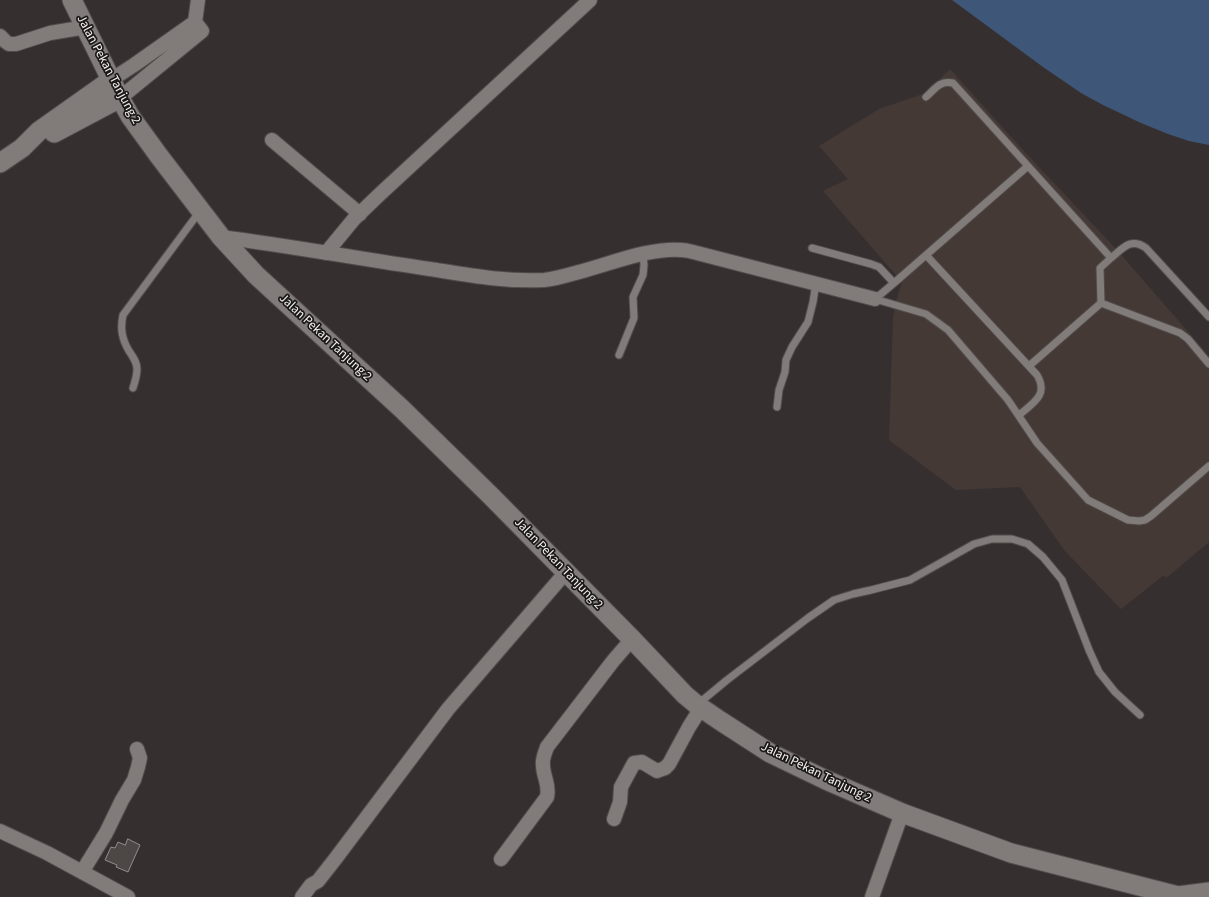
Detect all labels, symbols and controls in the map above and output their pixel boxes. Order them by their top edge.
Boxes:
street label: Jalan Pekan Tanjung 2 [73,13,143,127]
street label: Jalan Pekan Tanjung 2 [275,291,375,385]
street label: Jalan Pekan Tanjung 2 [510,515,606,613]
street label: Jalan Pekan Tanjung 2 [758,739,874,807]

